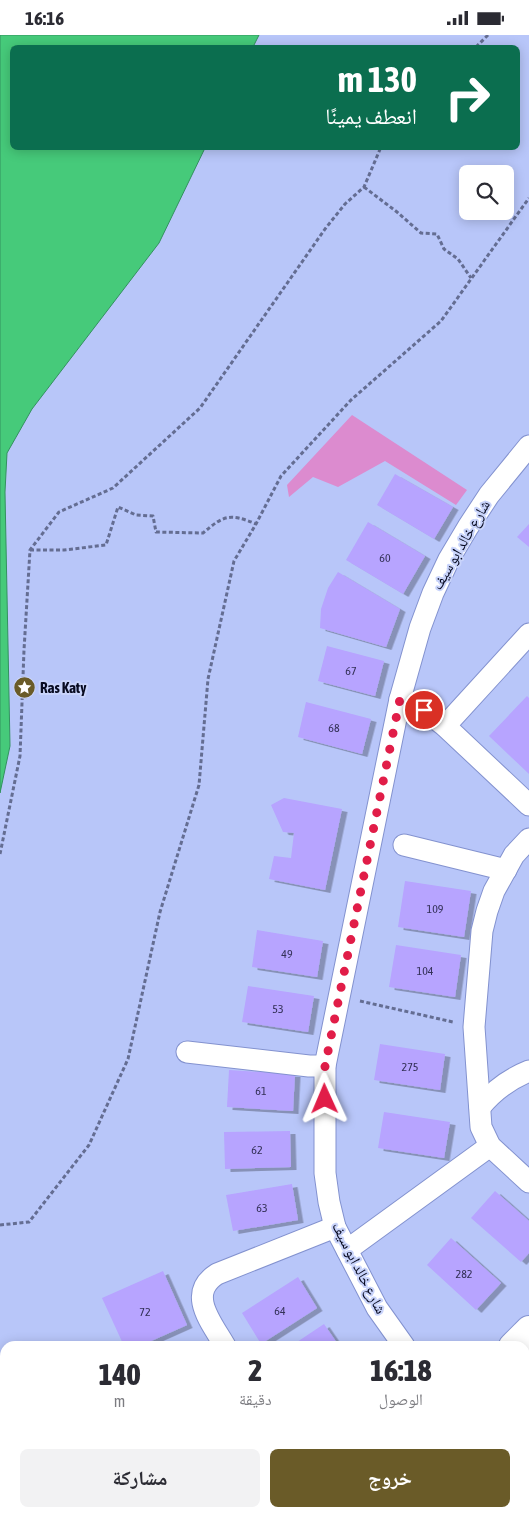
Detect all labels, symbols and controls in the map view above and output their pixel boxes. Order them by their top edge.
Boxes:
text: 16:16 [25,7,64,29]
text: 130 m [338,59,417,99]
icon: right [435,65,500,130]
text: انعطف يمينًا [325,103,417,129]
map controls [459,165,514,220]
button: search [459,165,514,220]
street label: شارع خالد ابو سيف [428,497,495,594]
house number: 60 [379,551,391,565]
house number: 67 [345,664,357,678]
place icon: Ras Katy [12,676,36,700]
place label: Ras Katy [40,679,87,696]
pin [403,689,445,731]
icon: arrive [410,696,438,724]
house number: 68 [328,721,340,735]
house number: 109 [427,902,444,916]
house number: 49 [281,947,293,961]
house number: 104 [417,964,434,978]
house number: 53 [272,1002,284,1016]
house number: 275 [402,1060,418,1074]
position arrow [298,1072,350,1124]
house number: 61 [255,1084,267,1098]
house number: 62 [251,1143,263,1157]
house number: 63 [256,1201,268,1215]
street label: شارع خالد ابو سيف [327,1219,390,1317]
house number: 282 [456,1267,472,1281]
house number: 64 [274,1304,286,1318]
house number: 72 [139,1305,151,1319]
text: 2 [248,1353,262,1387]
text: 16:18 [370,1353,432,1387]
text: 140 [98,1357,141,1391]
text: دقيقة [239,1390,272,1408]
text: الوصول [379,1390,423,1408]
text: m [114,1392,125,1410]
button: مشاركة [20,1449,260,1507]
button: خروج [270,1449,510,1507]

